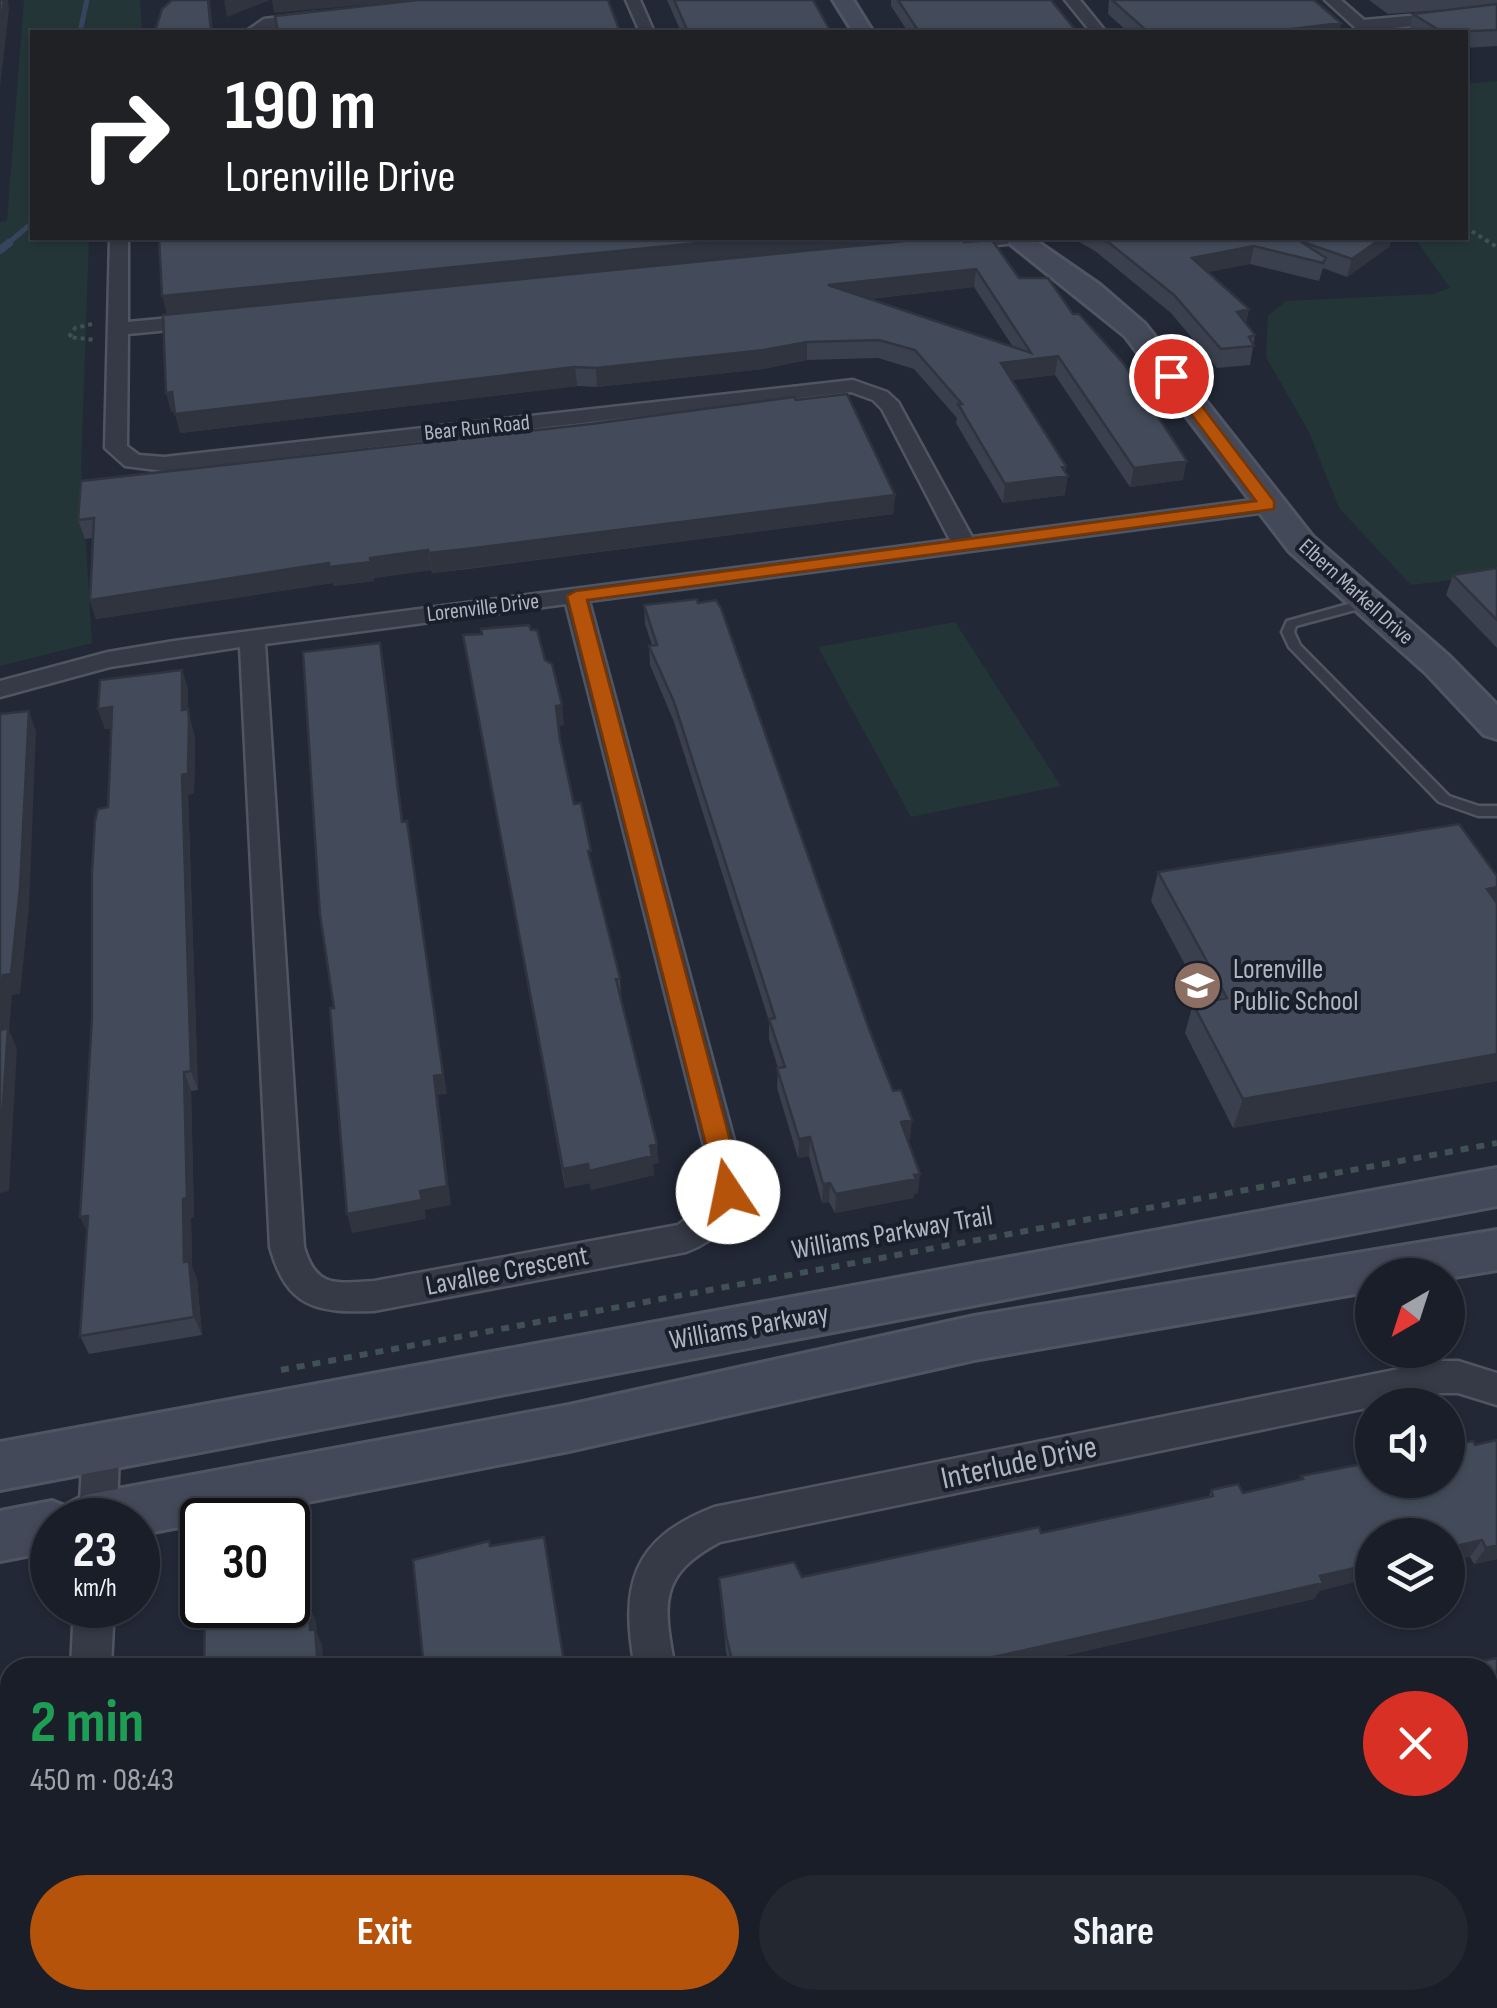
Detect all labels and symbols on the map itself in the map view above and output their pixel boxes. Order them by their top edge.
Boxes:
pin [1129,334,1214,419]
street label: Bear Run Road [423,409,531,447]
street label: Elbern Markell Drive [1293,533,1419,651]
street label: Lorenville Drive [425,588,541,628]
place label: Lorenville Public School [1233,953,1358,1018]
school or university icon: Lorenville Public School [1172,959,1224,1011]
position arrow [676,1140,780,1244]
street label: Williams Parkway Trail [789,1199,995,1267]
street label: Lavallee Crescent [423,1239,591,1303]
north arrow [1355,1258,1465,1368]
street label: Williams Parkway [667,1297,831,1357]
street label: Interlude Drive [937,1427,1101,1499]
speed limit sign: 30 [180,1498,310,1628]

